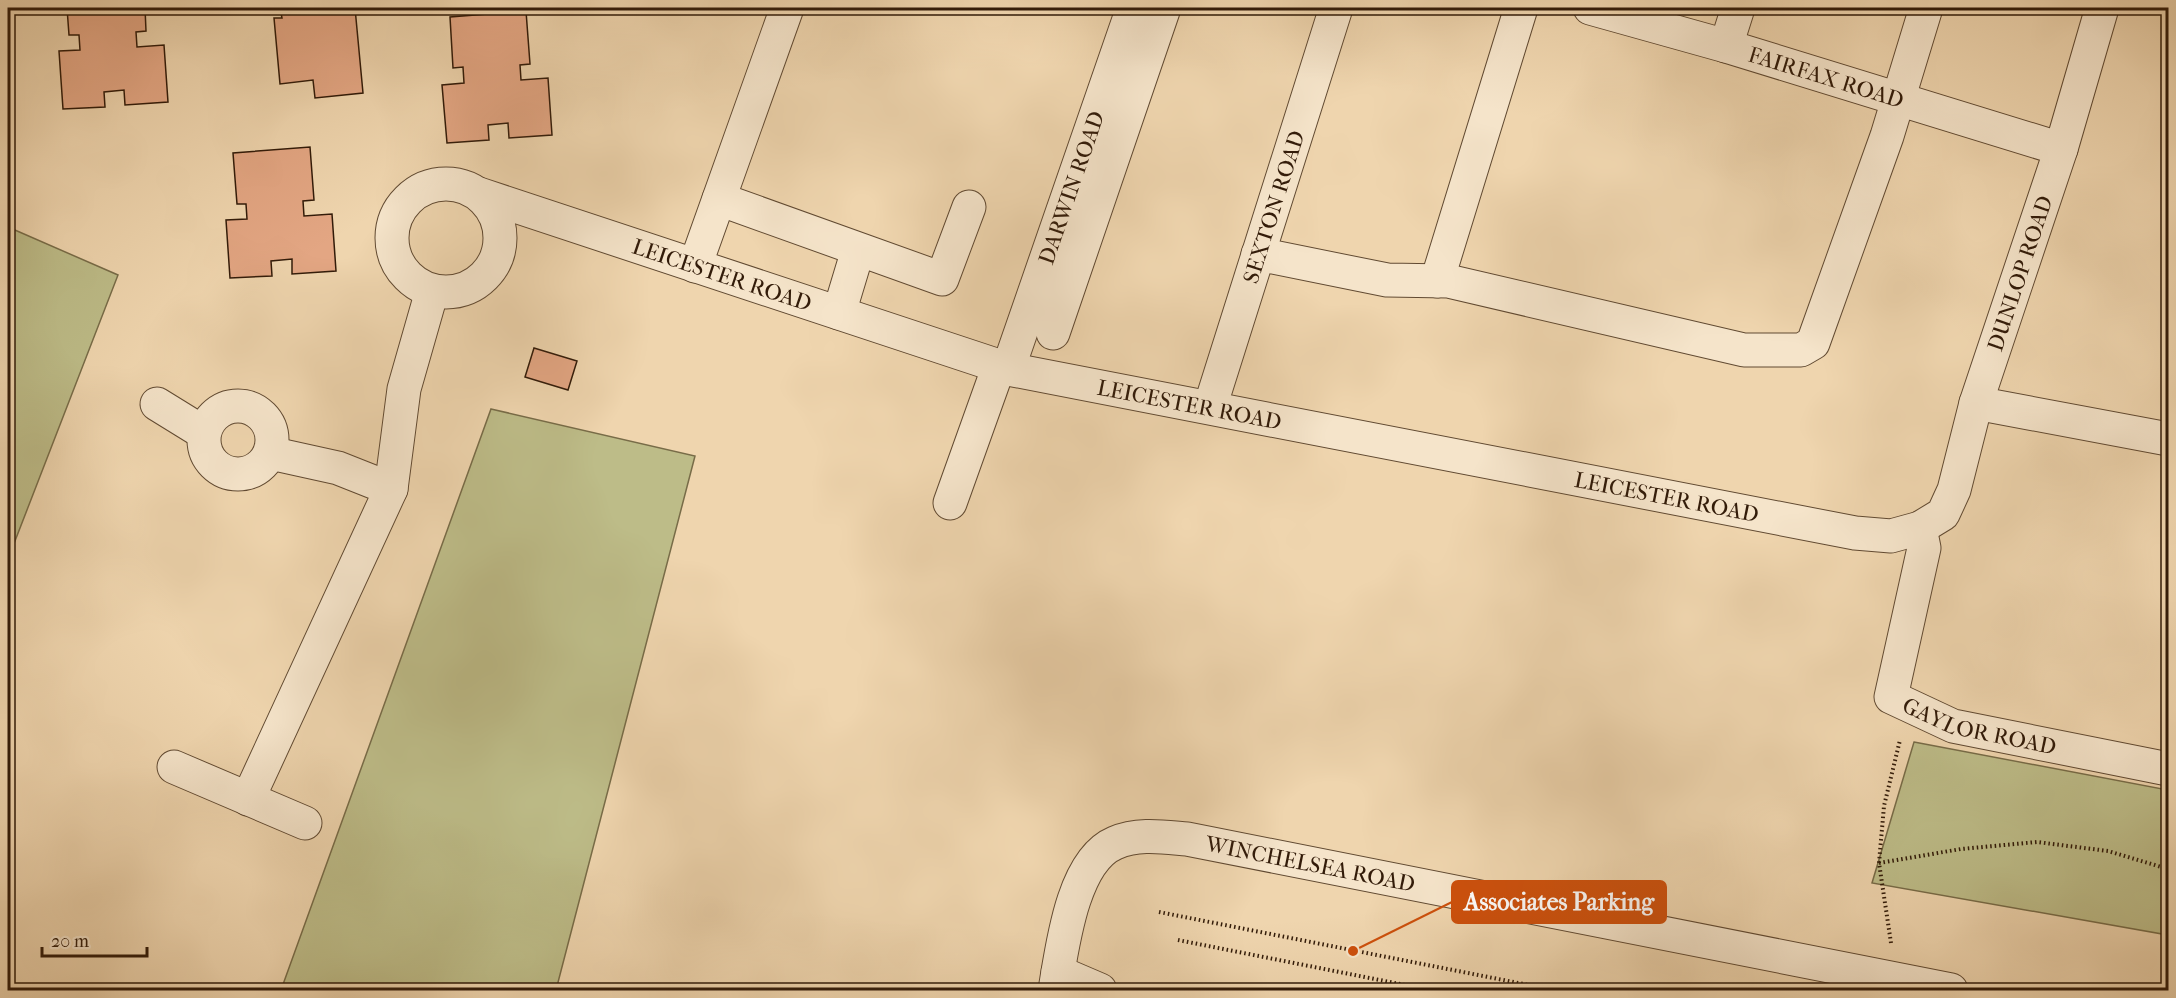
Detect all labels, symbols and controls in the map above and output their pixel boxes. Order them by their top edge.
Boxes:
street label: FAIRFAX ROAD [1745,42,1907,114]
street label: DARWIN ROAD [1033,108,1110,268]
street label: SEXTON ROAD [1238,127,1310,287]
street label: DUNLOP ROAD [1982,193,2058,355]
street label: LEICESTER ROAD [629,234,815,317]
street label: LEICESTER ROAD [1095,375,1284,436]
street label: LEICESTER ROAD [1572,467,1761,528]
street label: GAYLOR ROAD [1898,692,2058,760]
street label: WINCHELSEA ROAD [1202,831,1417,898]
callout: Associates Parking [1452,881,1666,923]
text: Associates Parking [1462,888,1655,916]
scale bar [42,920,147,958]
text: 20 m [51,931,89,952]

